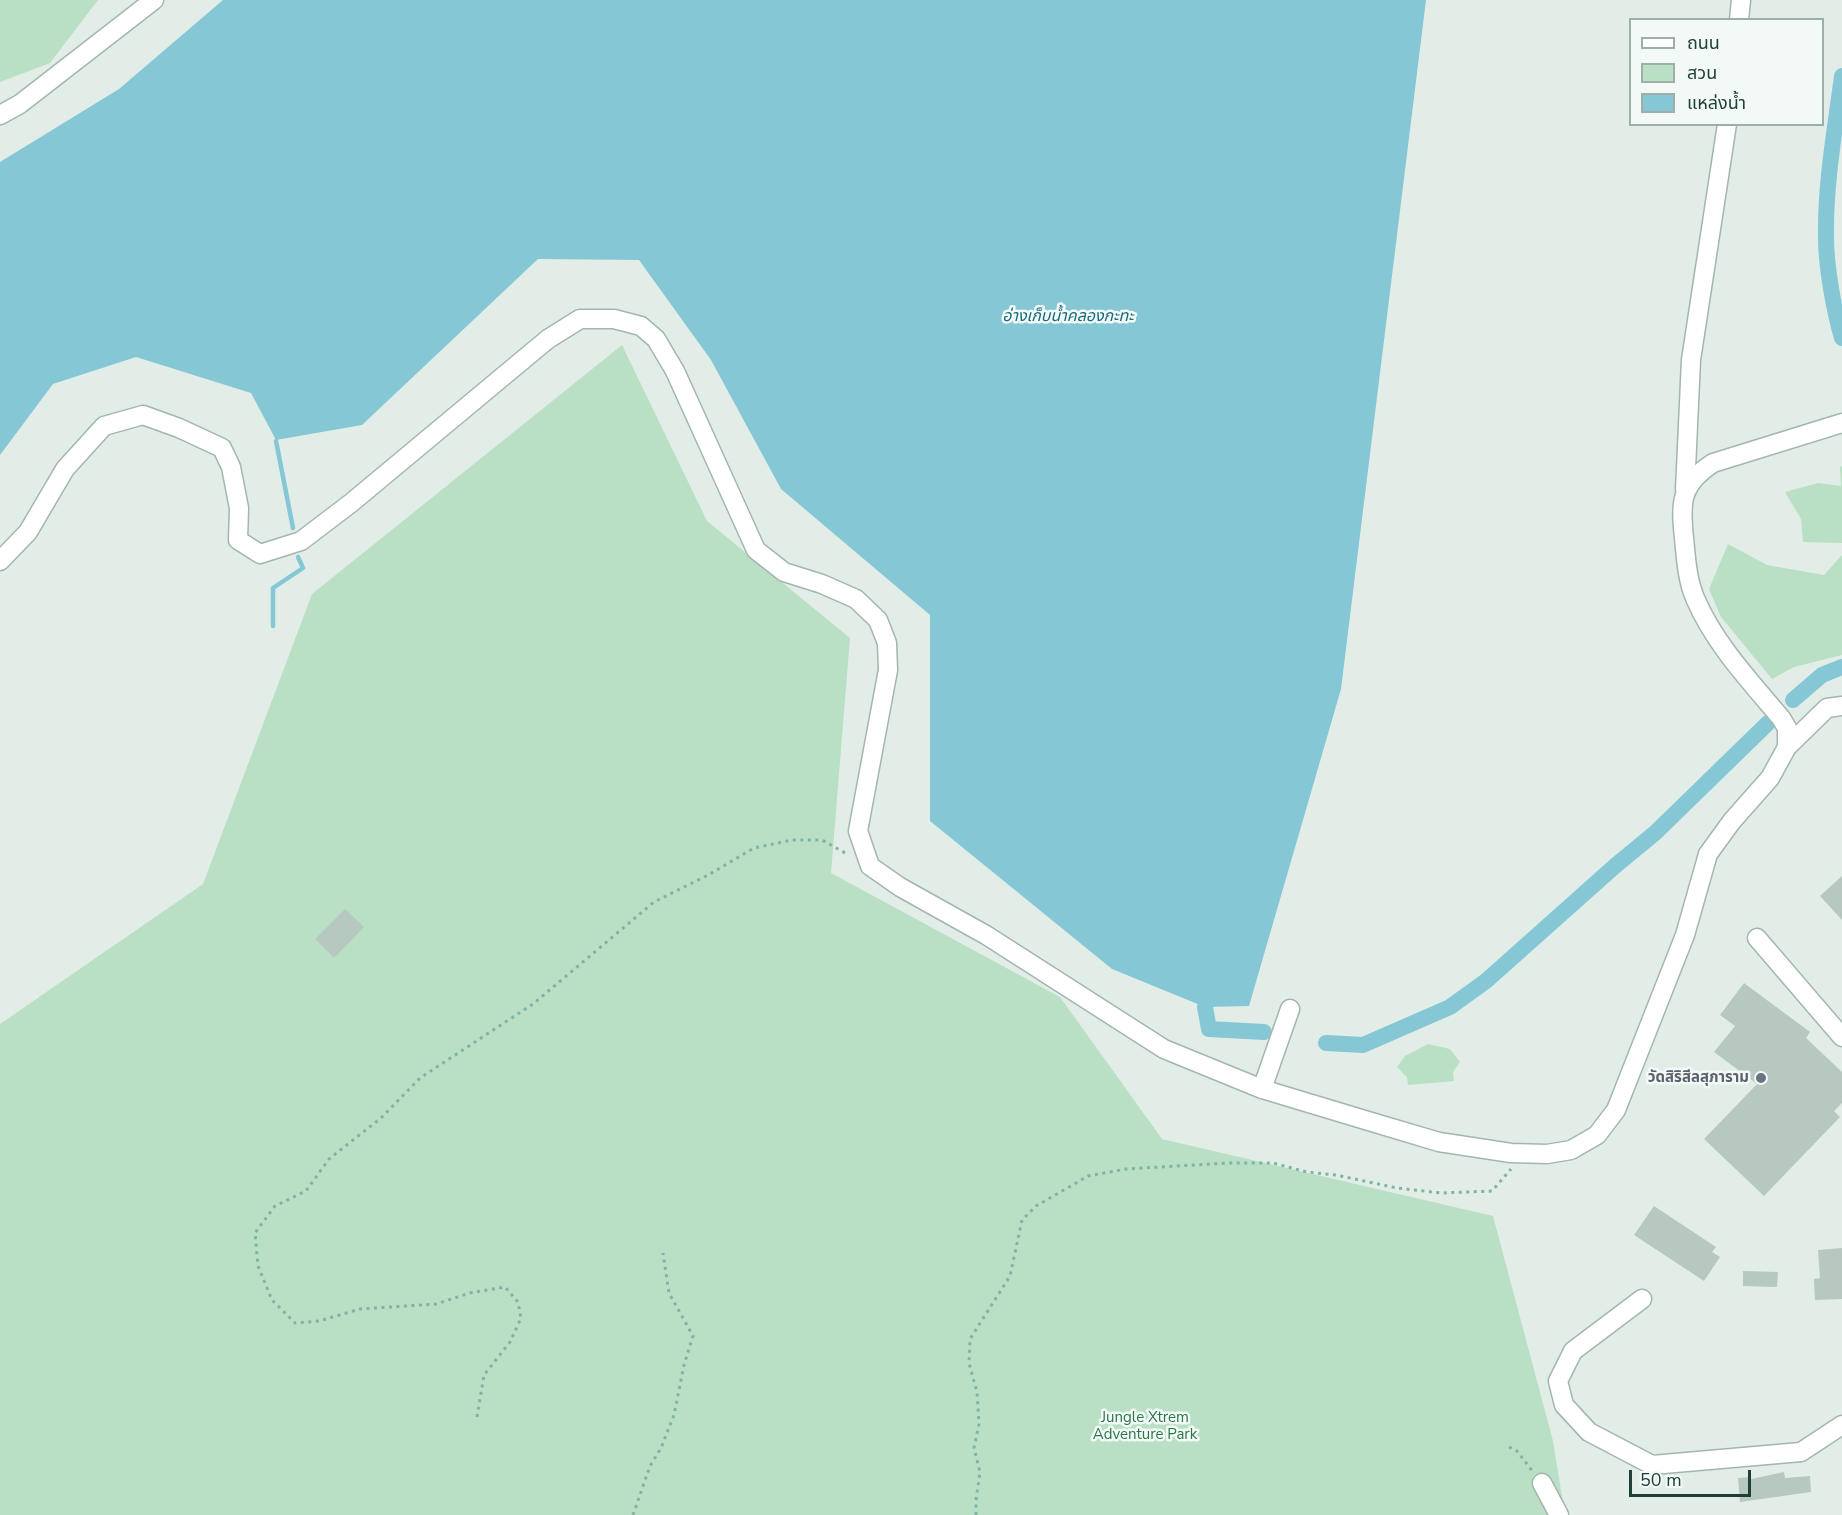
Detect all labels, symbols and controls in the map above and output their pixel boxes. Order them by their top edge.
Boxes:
legend [1629,18,1824,126]
text: ถนน [1687,31,1720,55]
text: สวน [1687,61,1717,85]
text: แหล่งน้ำ [1687,91,1746,115]
water label: อ่างเก็บน้ำคลองกะทะ [1002,307,1134,327]
place label: วัดสิริสีลสุภาราม [1648,1069,1749,1087]
marker: วัดสิริสีลสุภาราม [1754,1071,1768,1085]
park label: Jungle Xtrem Adventure Park [1093,1409,1197,1444]
scale bar [1632,1458,1754,1496]
text: 50 m [1640,1468,1682,1492]

